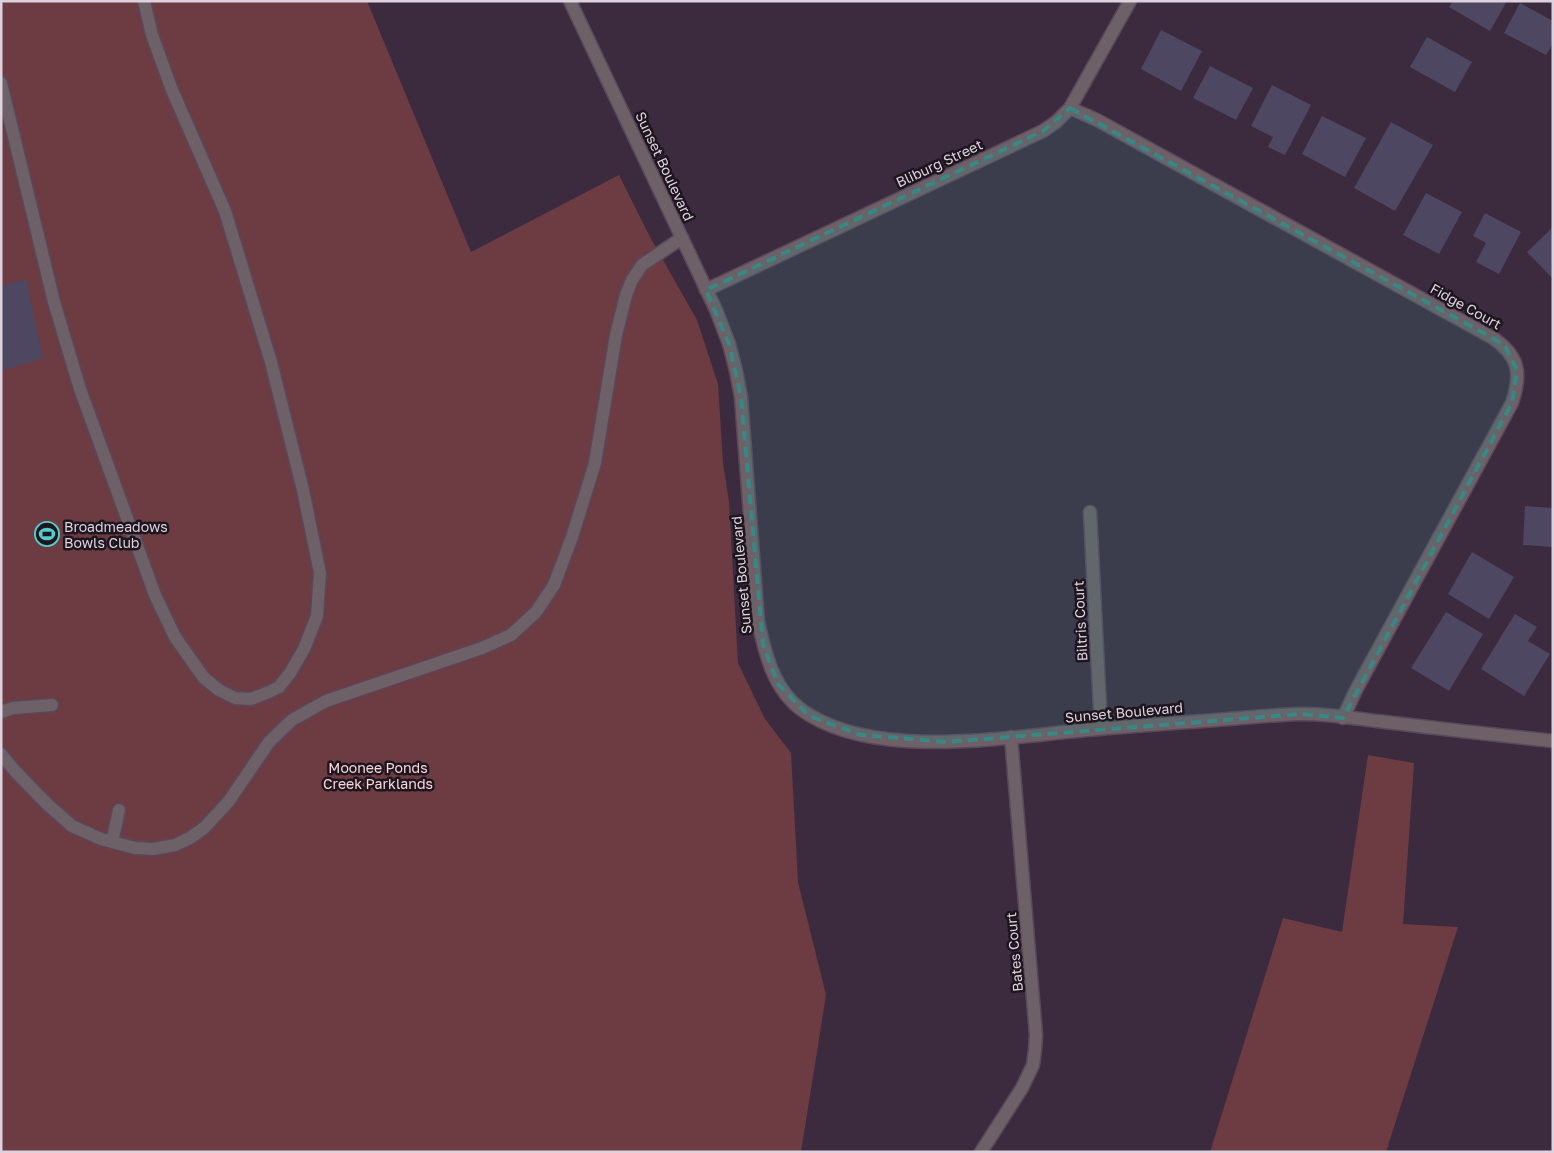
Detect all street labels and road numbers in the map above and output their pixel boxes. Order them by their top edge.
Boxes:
street label: Sunset Boulevard [632,109,698,223]
street label: Bliburg Street [893,136,985,190]
street label: Fidge Court [1427,279,1505,333]
street label: Sunset Boulevard [727,515,755,635]
street label: Biltris Court [1069,580,1091,662]
street label: Sunset Boulevard [1064,698,1184,726]
street label: Bates Court [1002,912,1026,992]

